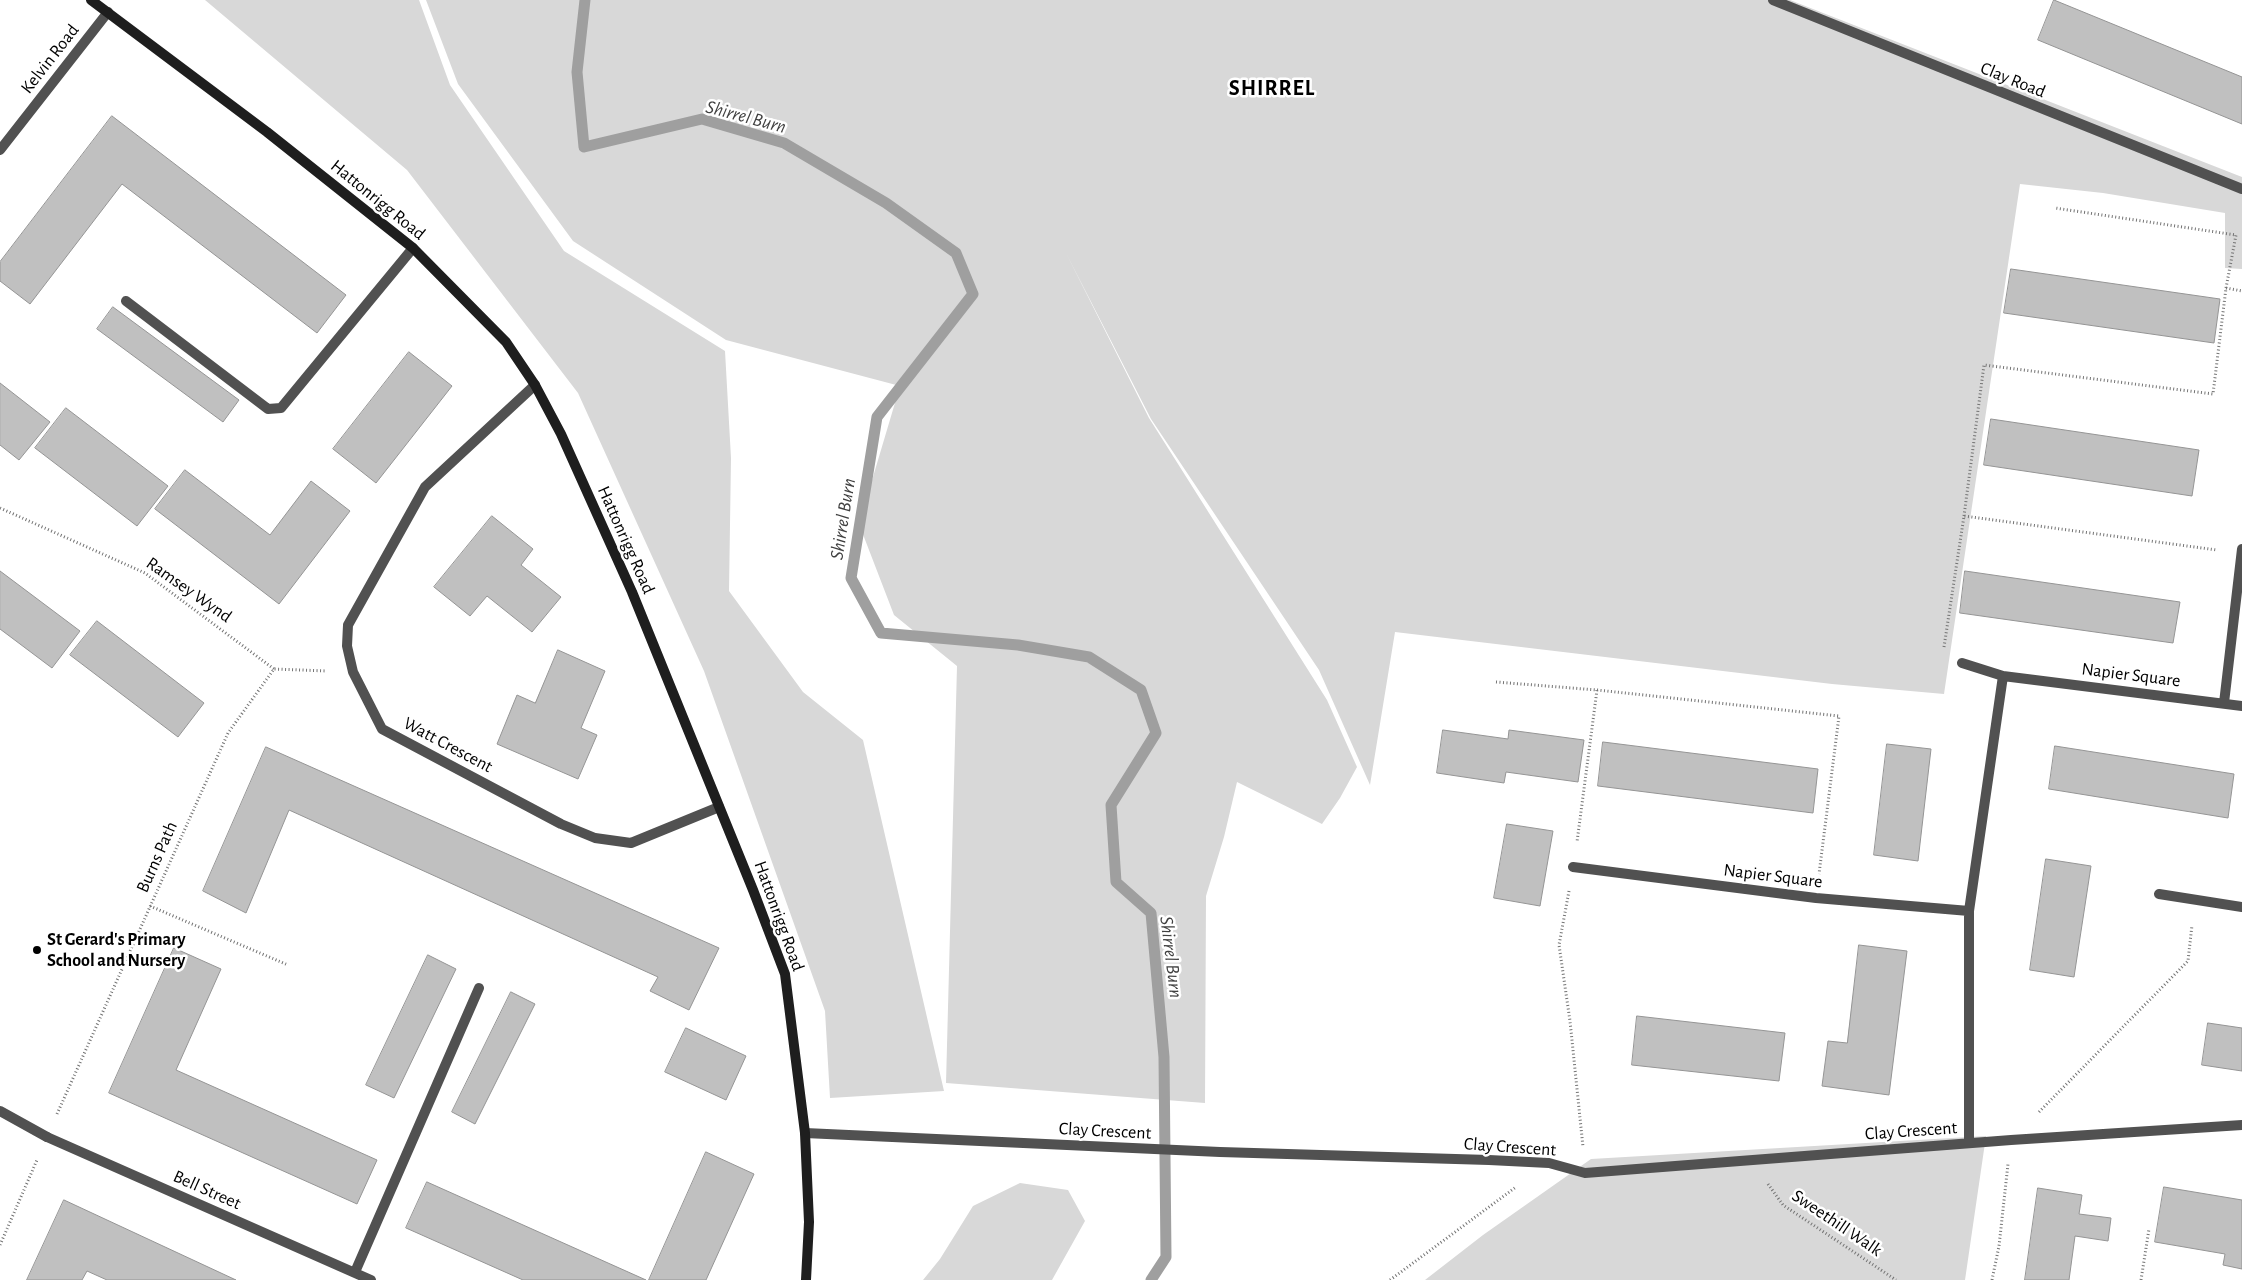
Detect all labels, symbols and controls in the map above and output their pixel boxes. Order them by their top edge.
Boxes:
street label: Kelvin Road [16,20,84,98]
street label: Clay Road [1977,57,2049,103]
district label: SHIRREL [1228,75,1316,101]
water label: Shirrel Burn [703,95,789,139]
street label: Hattonrigg Road [326,155,430,245]
water label: Shirrel Burn [825,477,861,561]
street label: Hattonrigg Road [593,483,659,597]
street label: Ramsey Wynd [142,553,236,627]
street label: Napier Square [2080,658,2182,692]
street label: Watt Crescent [400,712,496,778]
street label: Burns Path [132,818,182,896]
street label: Hattonrigg Road [749,858,809,974]
street label: Napier Square [1722,859,1824,893]
water label: Shirrel Burn [1155,915,1187,999]
place label: St Gerard's Primary School and Nursery [47,929,186,972]
marker: St Gerard's Primary School and Nursery [31,944,43,956]
street label: Clay Crescent [1864,1117,1958,1145]
street label: Clay Crescent [1058,1118,1152,1144]
street label: Clay Crescent [1463,1133,1557,1161]
street label: Bell Street [170,1165,244,1215]
street label: Sweethill Walk [1788,1185,1886,1261]

